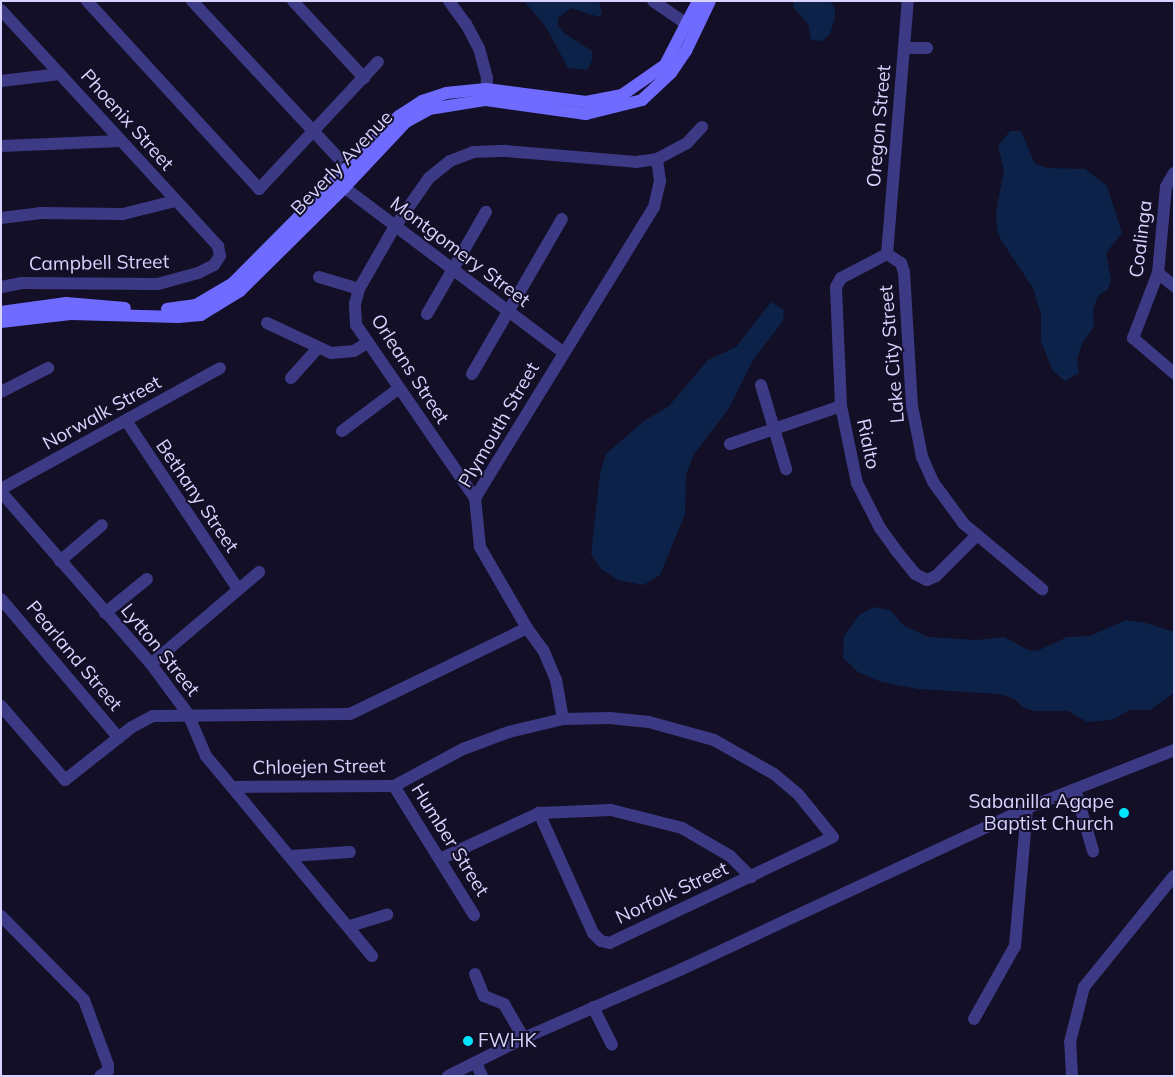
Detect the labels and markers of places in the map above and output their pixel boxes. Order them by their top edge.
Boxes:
place label: Sabanilla Agape Baptist Church [968,791,1114,835]
marker: Sabanilla Agape Baptist Church [1118,807,1130,819]
place label: FWHK [478,1030,536,1052]
marker: FWHK [462,1035,474,1047]

